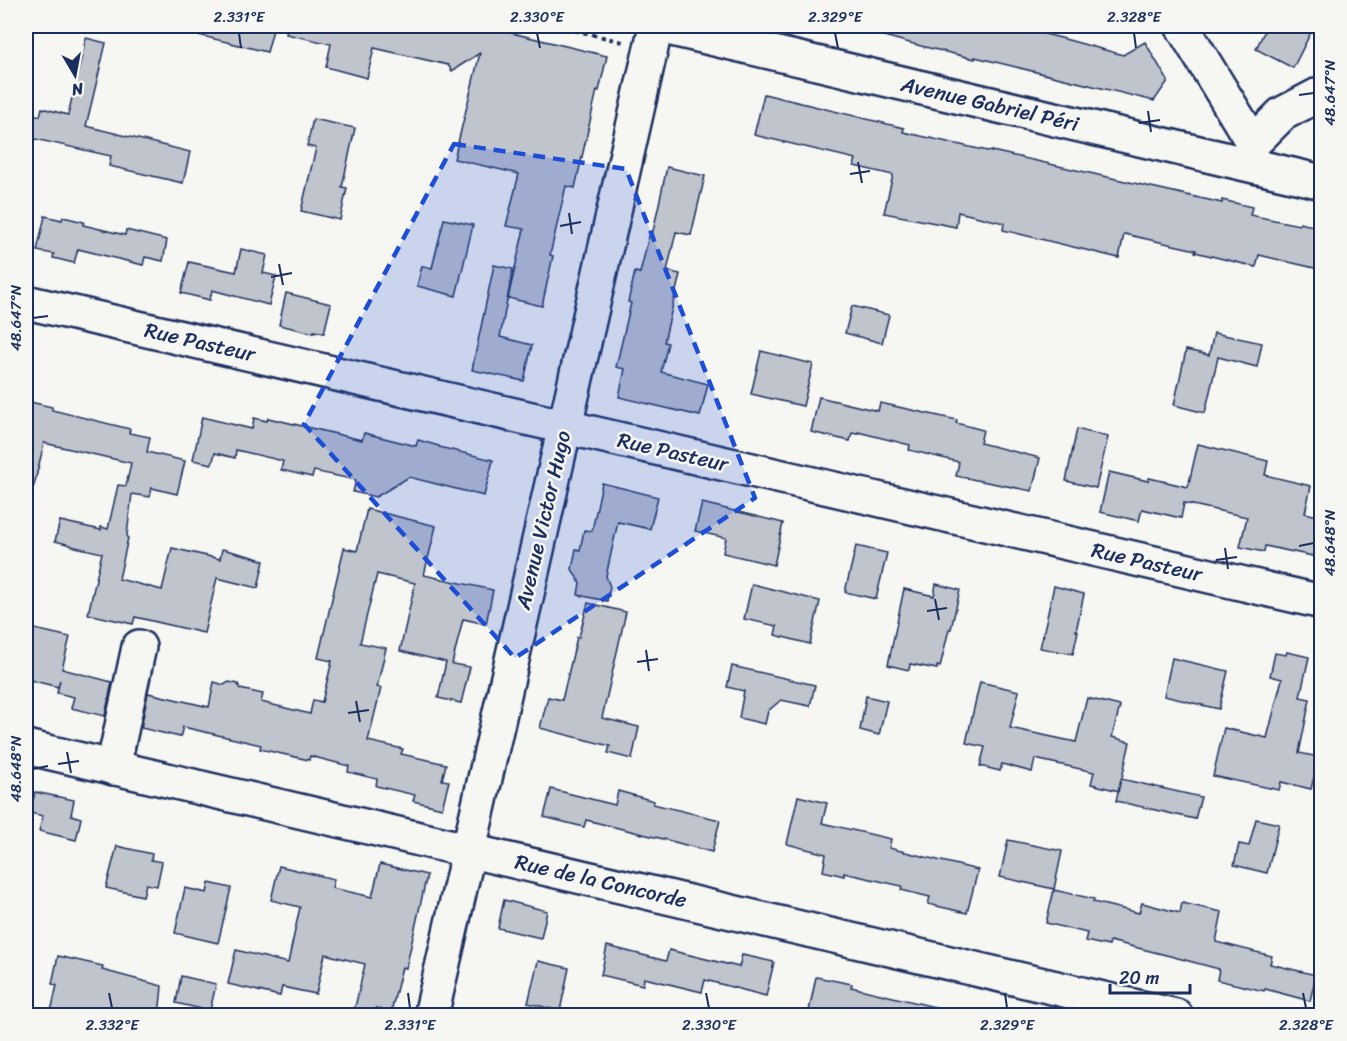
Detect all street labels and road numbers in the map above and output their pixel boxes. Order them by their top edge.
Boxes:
street label: Avenue Gabriel Péri [896,65,1084,143]
street label: Rue Pasteur [141,311,260,373]
street label: Rue Pasteur [614,421,733,483]
street label: Avenue Victor Hugo [504,426,582,614]
street label: Rue Pasteur [1088,531,1207,593]
street label: Rue de la Concorde [511,843,691,919]

